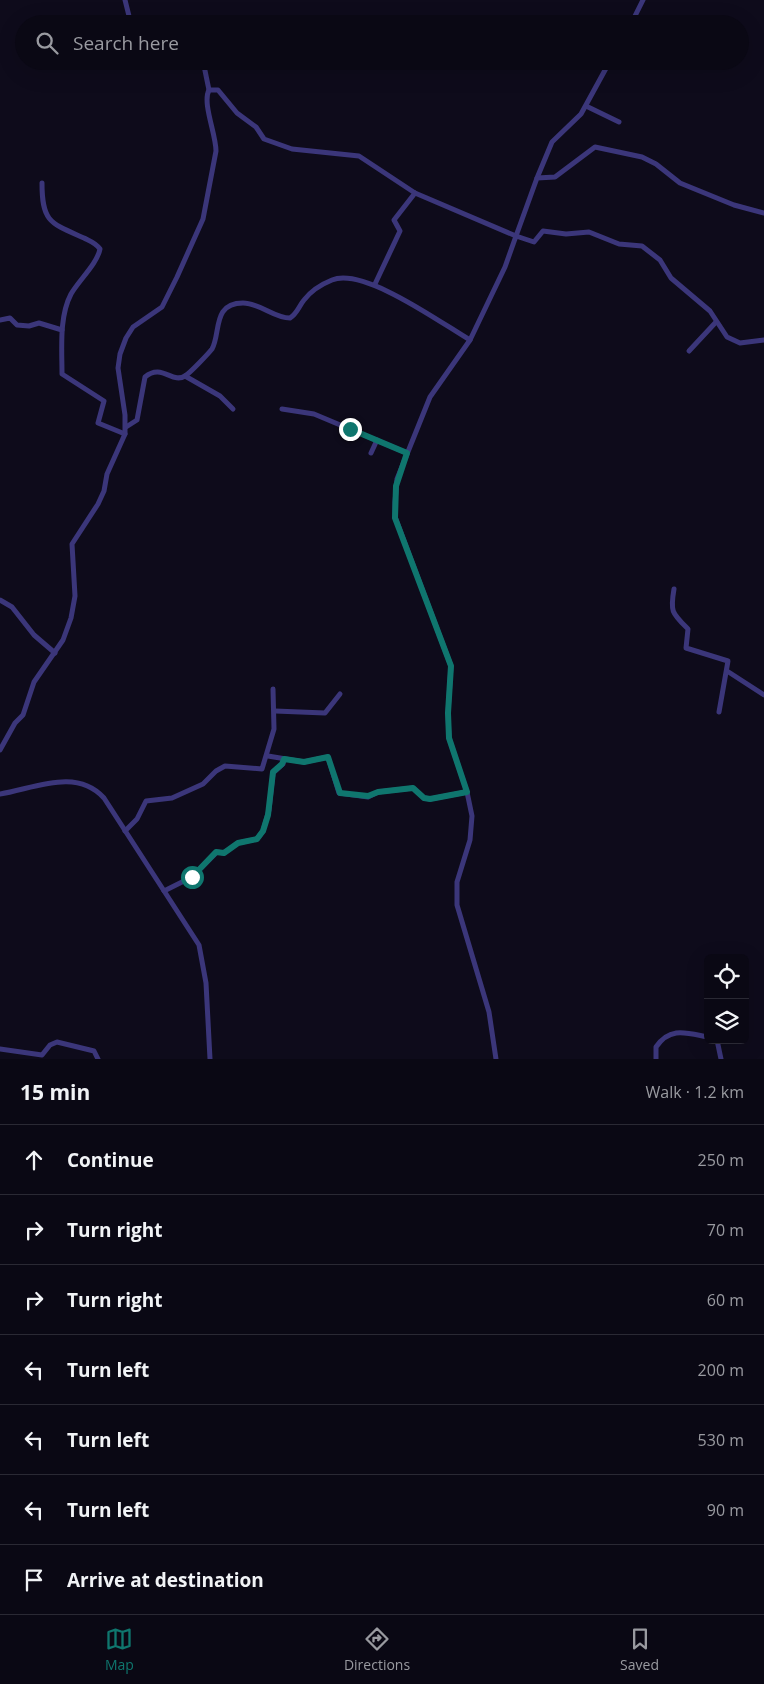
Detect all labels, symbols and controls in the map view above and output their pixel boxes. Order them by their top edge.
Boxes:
search box [15,15,749,70]
icon: search [33,29,61,57]
text: Search here [73,30,179,56]
route end [339,418,362,441]
route start [181,866,204,889]
map controls [704,954,749,1044]
button: locate [704,954,749,999]
button: layers [704,999,749,1044]
text: 15 min [20,1078,90,1106]
text: Walk · 1.2 km [646,1081,744,1103]
icon: ahead [20,1146,48,1174]
text: Continue [67,1147,154,1173]
text: 250 m [698,1149,744,1171]
icon: right [20,1216,48,1244]
text: Turn right [67,1217,162,1243]
text: 70 m [707,1219,744,1241]
icon: right [20,1286,48,1314]
text: Turn right [67,1287,162,1313]
text: 60 m [707,1289,744,1311]
icon: left [20,1356,48,1384]
text: Turn left [67,1357,149,1383]
text: 200 m [698,1359,744,1381]
icon: left [20,1426,48,1454]
text: Turn left [67,1427,149,1453]
text: 530 m [698,1429,744,1451]
icon: left [20,1496,48,1524]
text: Turn left [67,1497,149,1523]
text: 90 m [707,1499,744,1521]
icon: arrive [20,1566,48,1594]
text: Arrive at destination [67,1567,264,1593]
tab: Map [105,1625,134,1674]
tab: Directions [344,1625,410,1674]
tab: Saved [620,1625,659,1674]

